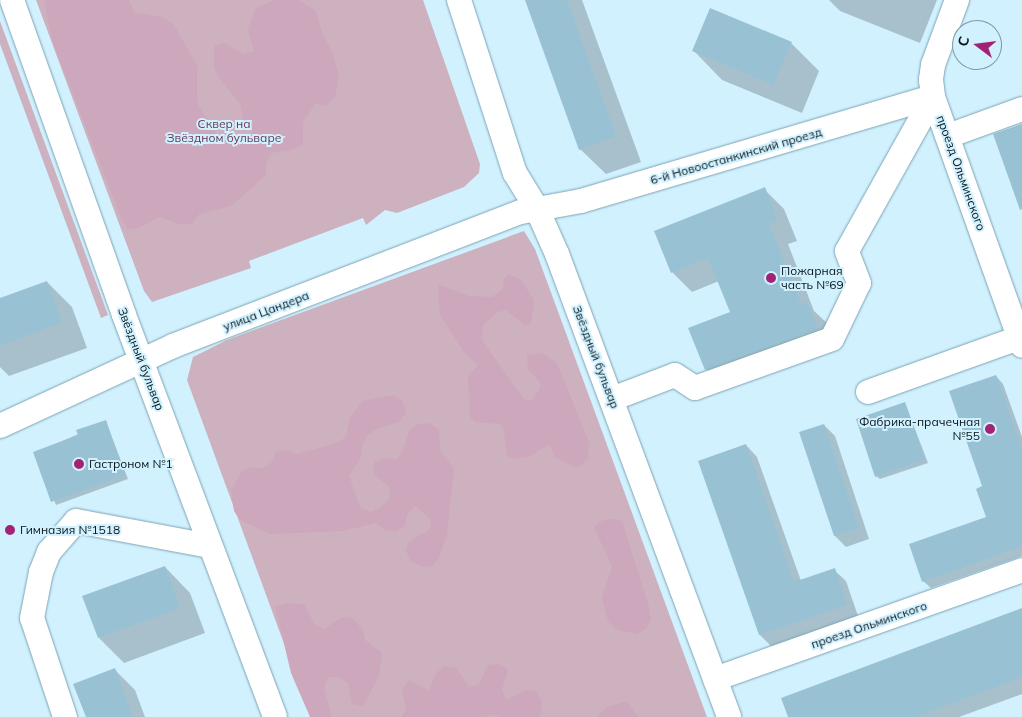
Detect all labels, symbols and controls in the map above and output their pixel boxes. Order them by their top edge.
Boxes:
north arrow [952,20,1002,70]
text: С [954,34,973,48]
street label: проезд Ольминского [933,113,989,233]
park label: Сквер на Звёздном бульваре [167,117,281,145]
street label: 6-й Новоостанкинский проезд [649,125,823,187]
place label: Пожарная часть №69 [781,264,844,292]
marker: Пожарная часть №69 [765,272,777,284]
street label: улица Цандера [221,288,311,334]
street label: Звёздный бульвар [570,304,622,410]
street label: Звёздный бульвар [115,306,167,412]
place label: Фабрика-прачечная №55 [859,415,980,443]
marker: Фабрика-прачечная №55 [984,423,996,435]
place label: Гастроном №1 [89,457,173,471]
marker: Гастроном №1 [73,458,85,470]
place label: Гимназия №1518 [20,523,120,537]
marker: Гимназия №1518 [4,524,16,536]
street label: проезд Ольминского [809,598,929,652]

